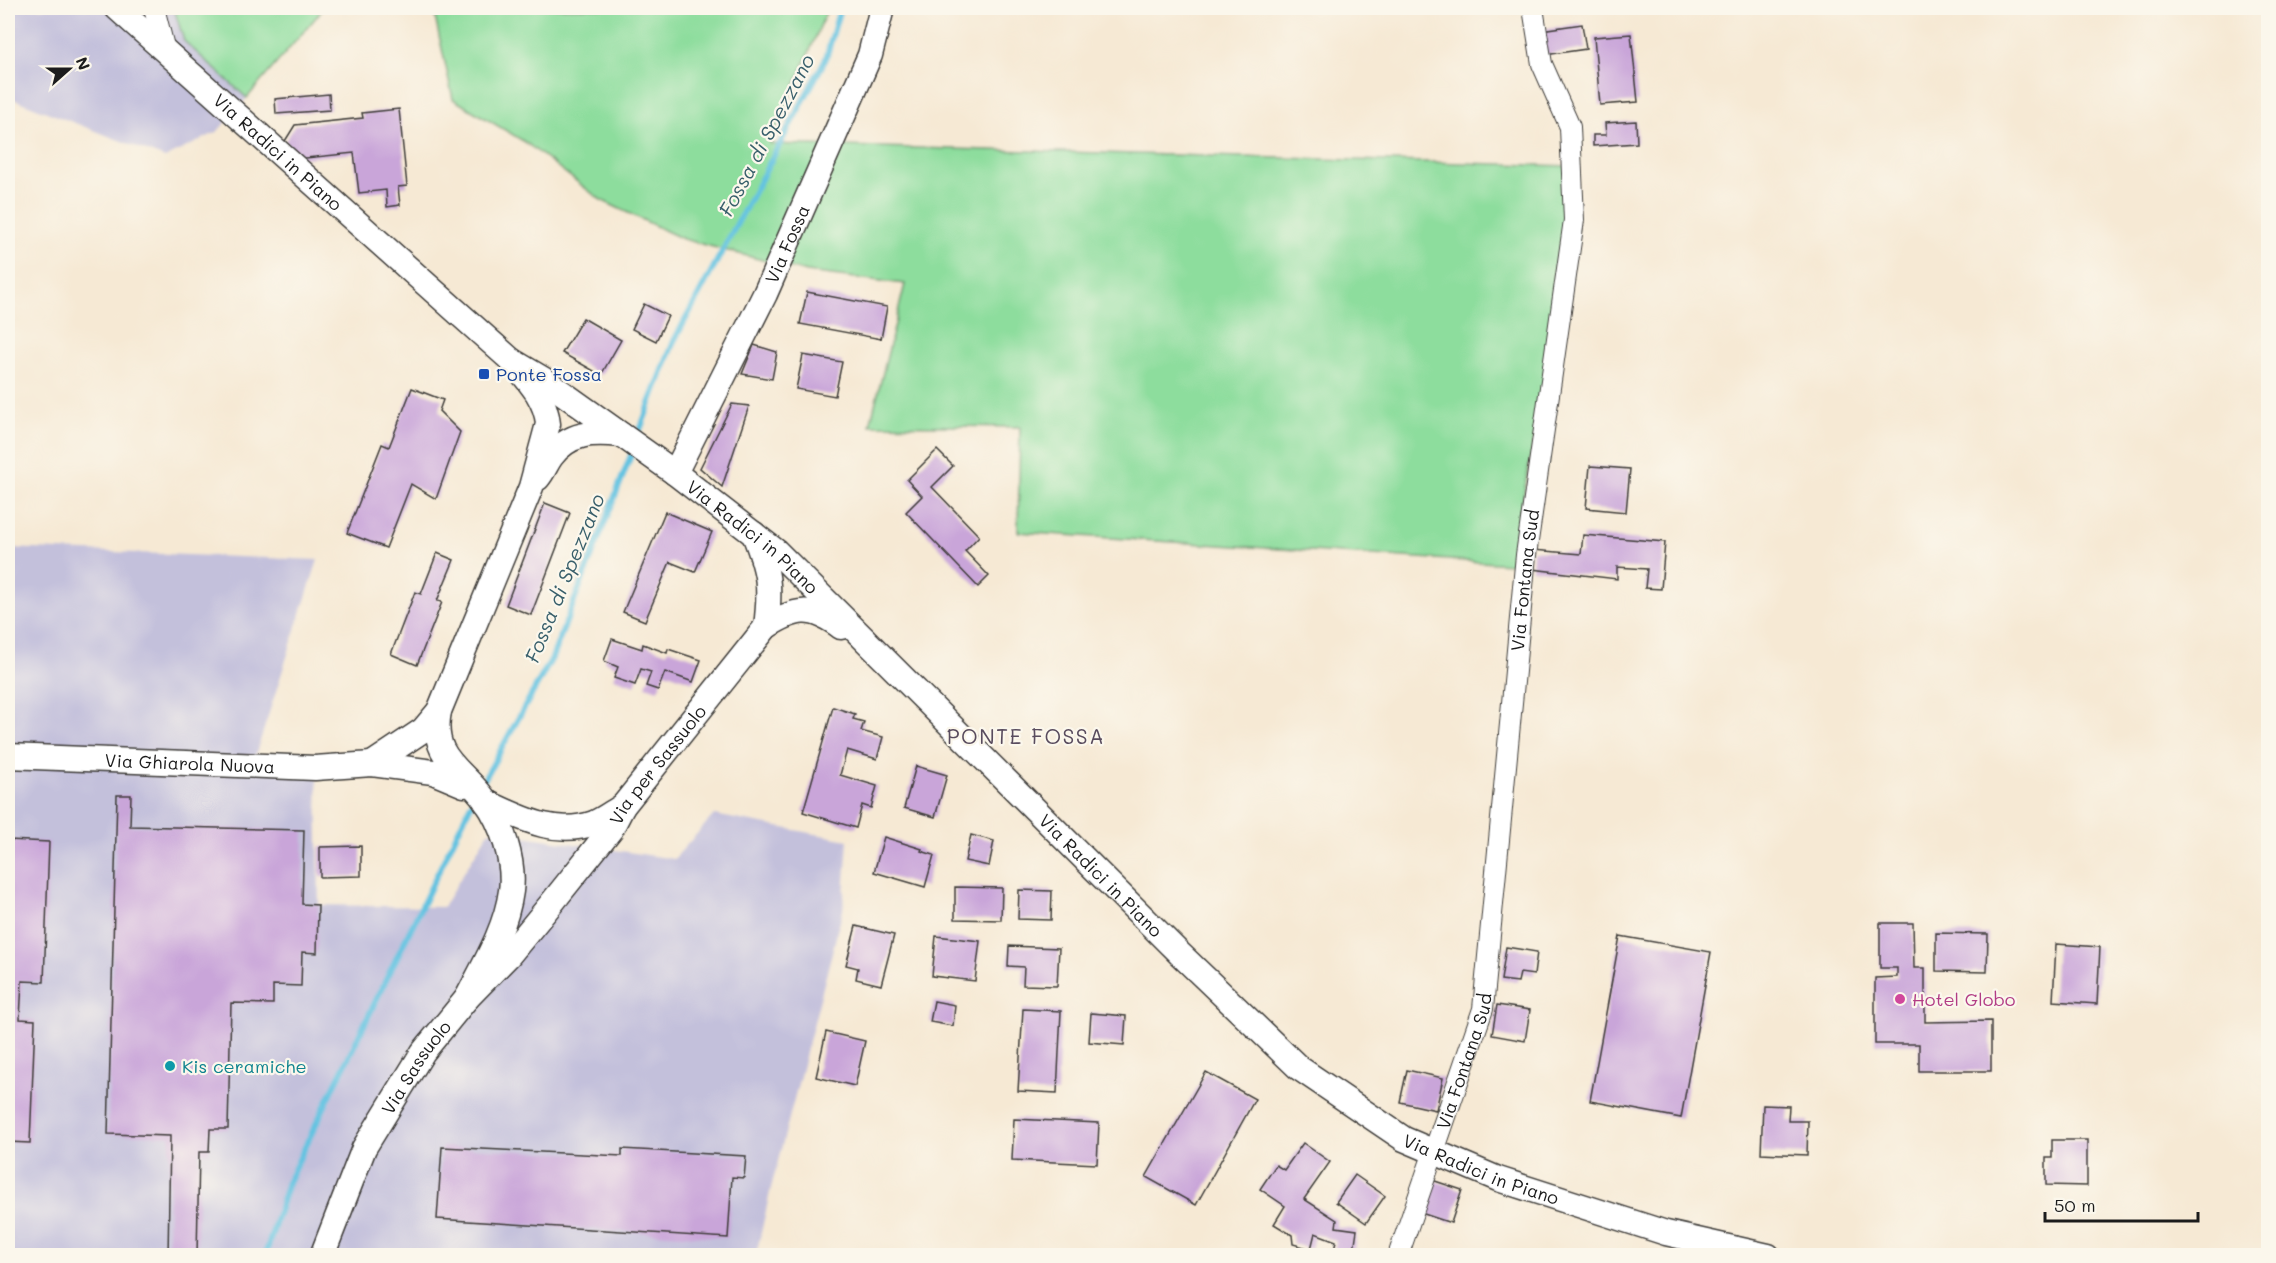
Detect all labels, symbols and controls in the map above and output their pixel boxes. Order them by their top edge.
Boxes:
north arrow [39,39,99,99]
water label: Fossa di Spezzano [712,49,820,221]
text: N [71,54,95,73]
street label: Via Radici in Piano [208,88,348,216]
street label: Via Fossa [759,201,815,287]
place label: Ponte Fossa [496,362,602,386]
marker: Ponte Fossa [477,367,491,381]
street label: Via Radici in Piano [682,475,824,599]
water label: Fossa di Spezzano [518,489,610,666]
street label: Via Fontana Sud [1505,508,1544,652]
street label: Via per Sassuolo [603,699,712,829]
district label: PONTE FOSSA [947,722,1105,749]
street label: Via Ghiarola Nuova [104,748,275,778]
street label: Via Radici in Piano [1034,808,1168,942]
place label: Hotel Globo [1912,987,2016,1011]
street label: Via Fontana Sud [1431,992,1496,1132]
marker: Hotel Globo [1893,992,1907,1006]
street label: Via Sassuolo [376,1015,456,1119]
place label: Kis ceramiche [182,1054,307,1078]
marker: Kis ceramiche [163,1059,177,1073]
street label: Via Radici in Piano [1400,1128,1562,1210]
scale bar [2045,1185,2198,1223]
text: 50 m [2054,1193,2096,1217]

